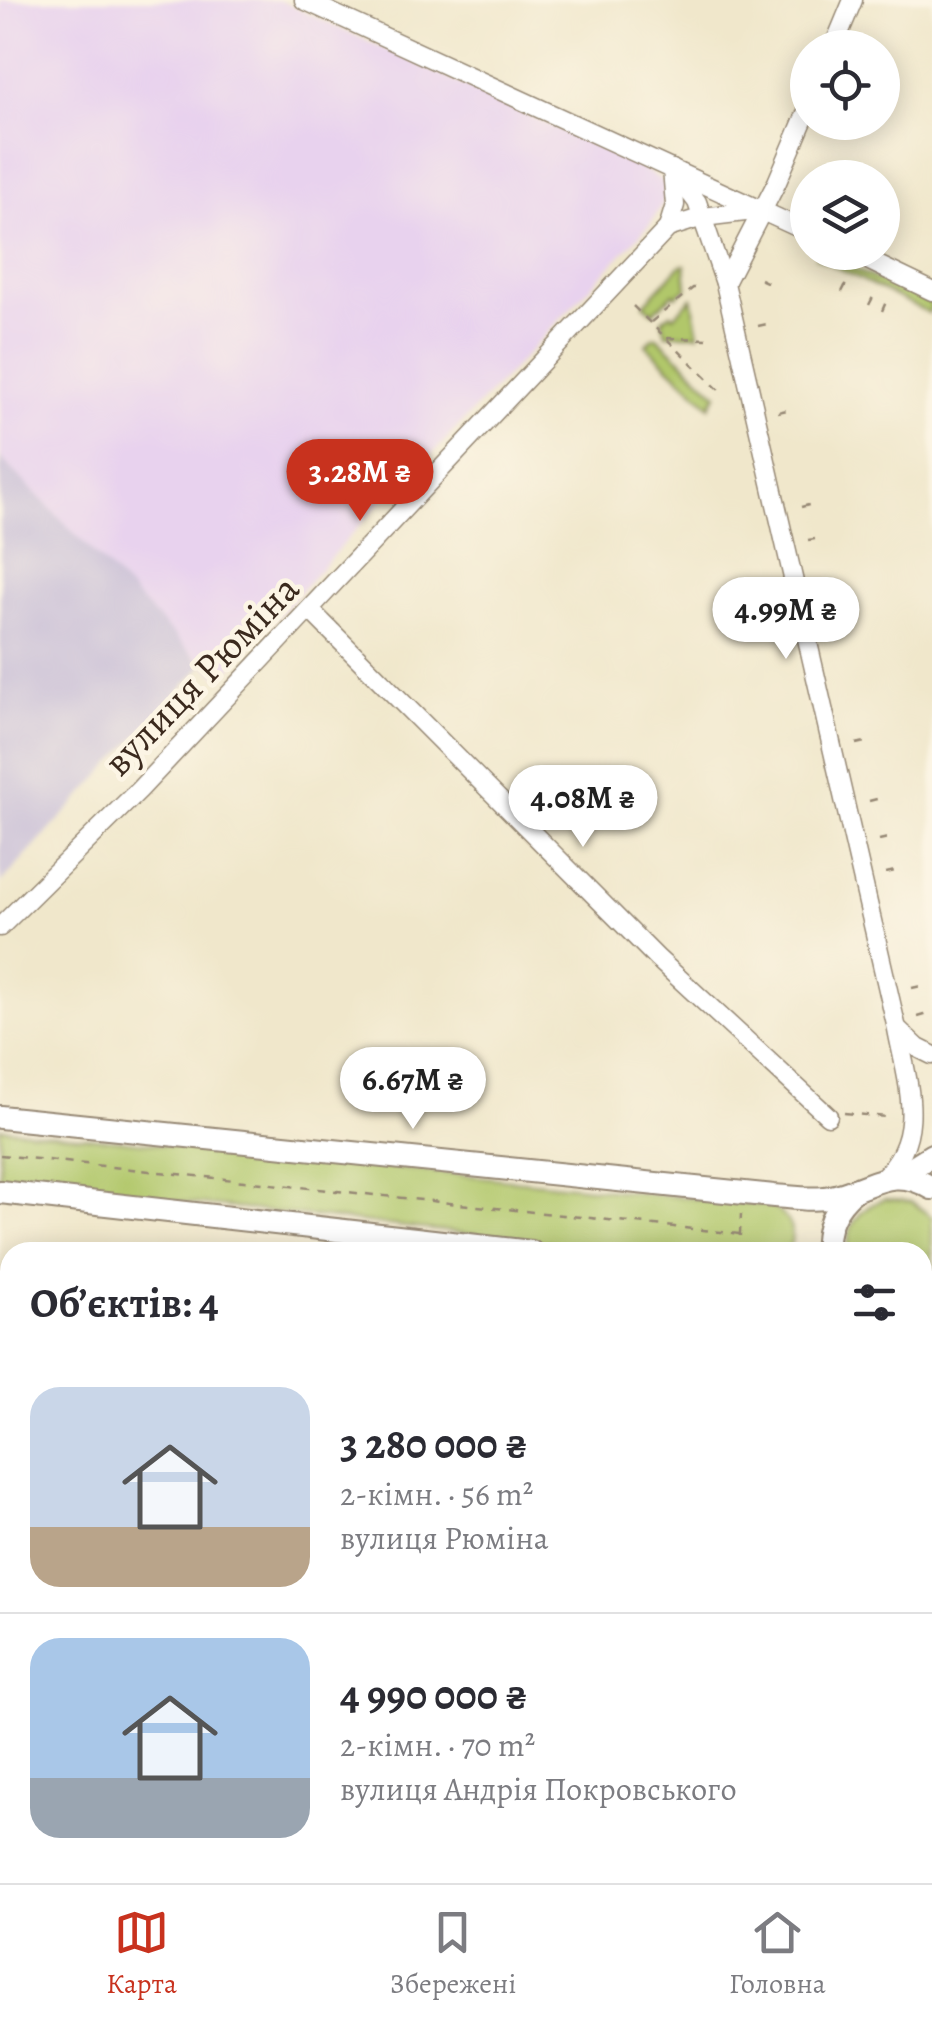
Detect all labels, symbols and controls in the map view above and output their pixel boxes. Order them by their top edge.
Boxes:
map controls [790,30,900,270]
button: locate [790,30,900,140]
button: layers [790,160,900,270]
pin: 3.28M ₴ [268,439,452,524]
text: 3.28M ₴ [308,449,412,493]
street label: вулиця Рюміна [91,562,312,788]
pin: 4.99M ₴ [694,577,878,662]
text: 4.99M ₴ [734,587,838,631]
pin: 4.08M ₴ [491,765,675,850]
text: 4.08M ₴ [531,775,636,819]
pin: 6.67M ₴ [321,1047,505,1132]
text: 6.67M ₴ [362,1057,464,1101]
text: Об’єктів: 4 [30,1274,219,1331]
icon: filters [847,1275,902,1330]
text: 3 280 000 ₴ [340,1415,528,1472]
icon: home [110,1427,230,1547]
text: 2-кімн. · 56 m² [340,1472,533,1516]
text: вулиця Рюміна [340,1516,549,1560]
text: 4 990 000 ₴ [340,1666,528,1723]
icon: home [110,1678,230,1798]
text: 2-кімн. · 70 m² [340,1723,535,1767]
text: вулиця Андрія Покровського [340,1767,737,1811]
tab: Карта [106,1905,177,2003]
tab: Збережені [390,1905,516,2003]
tab: Головна [729,1905,826,2003]

